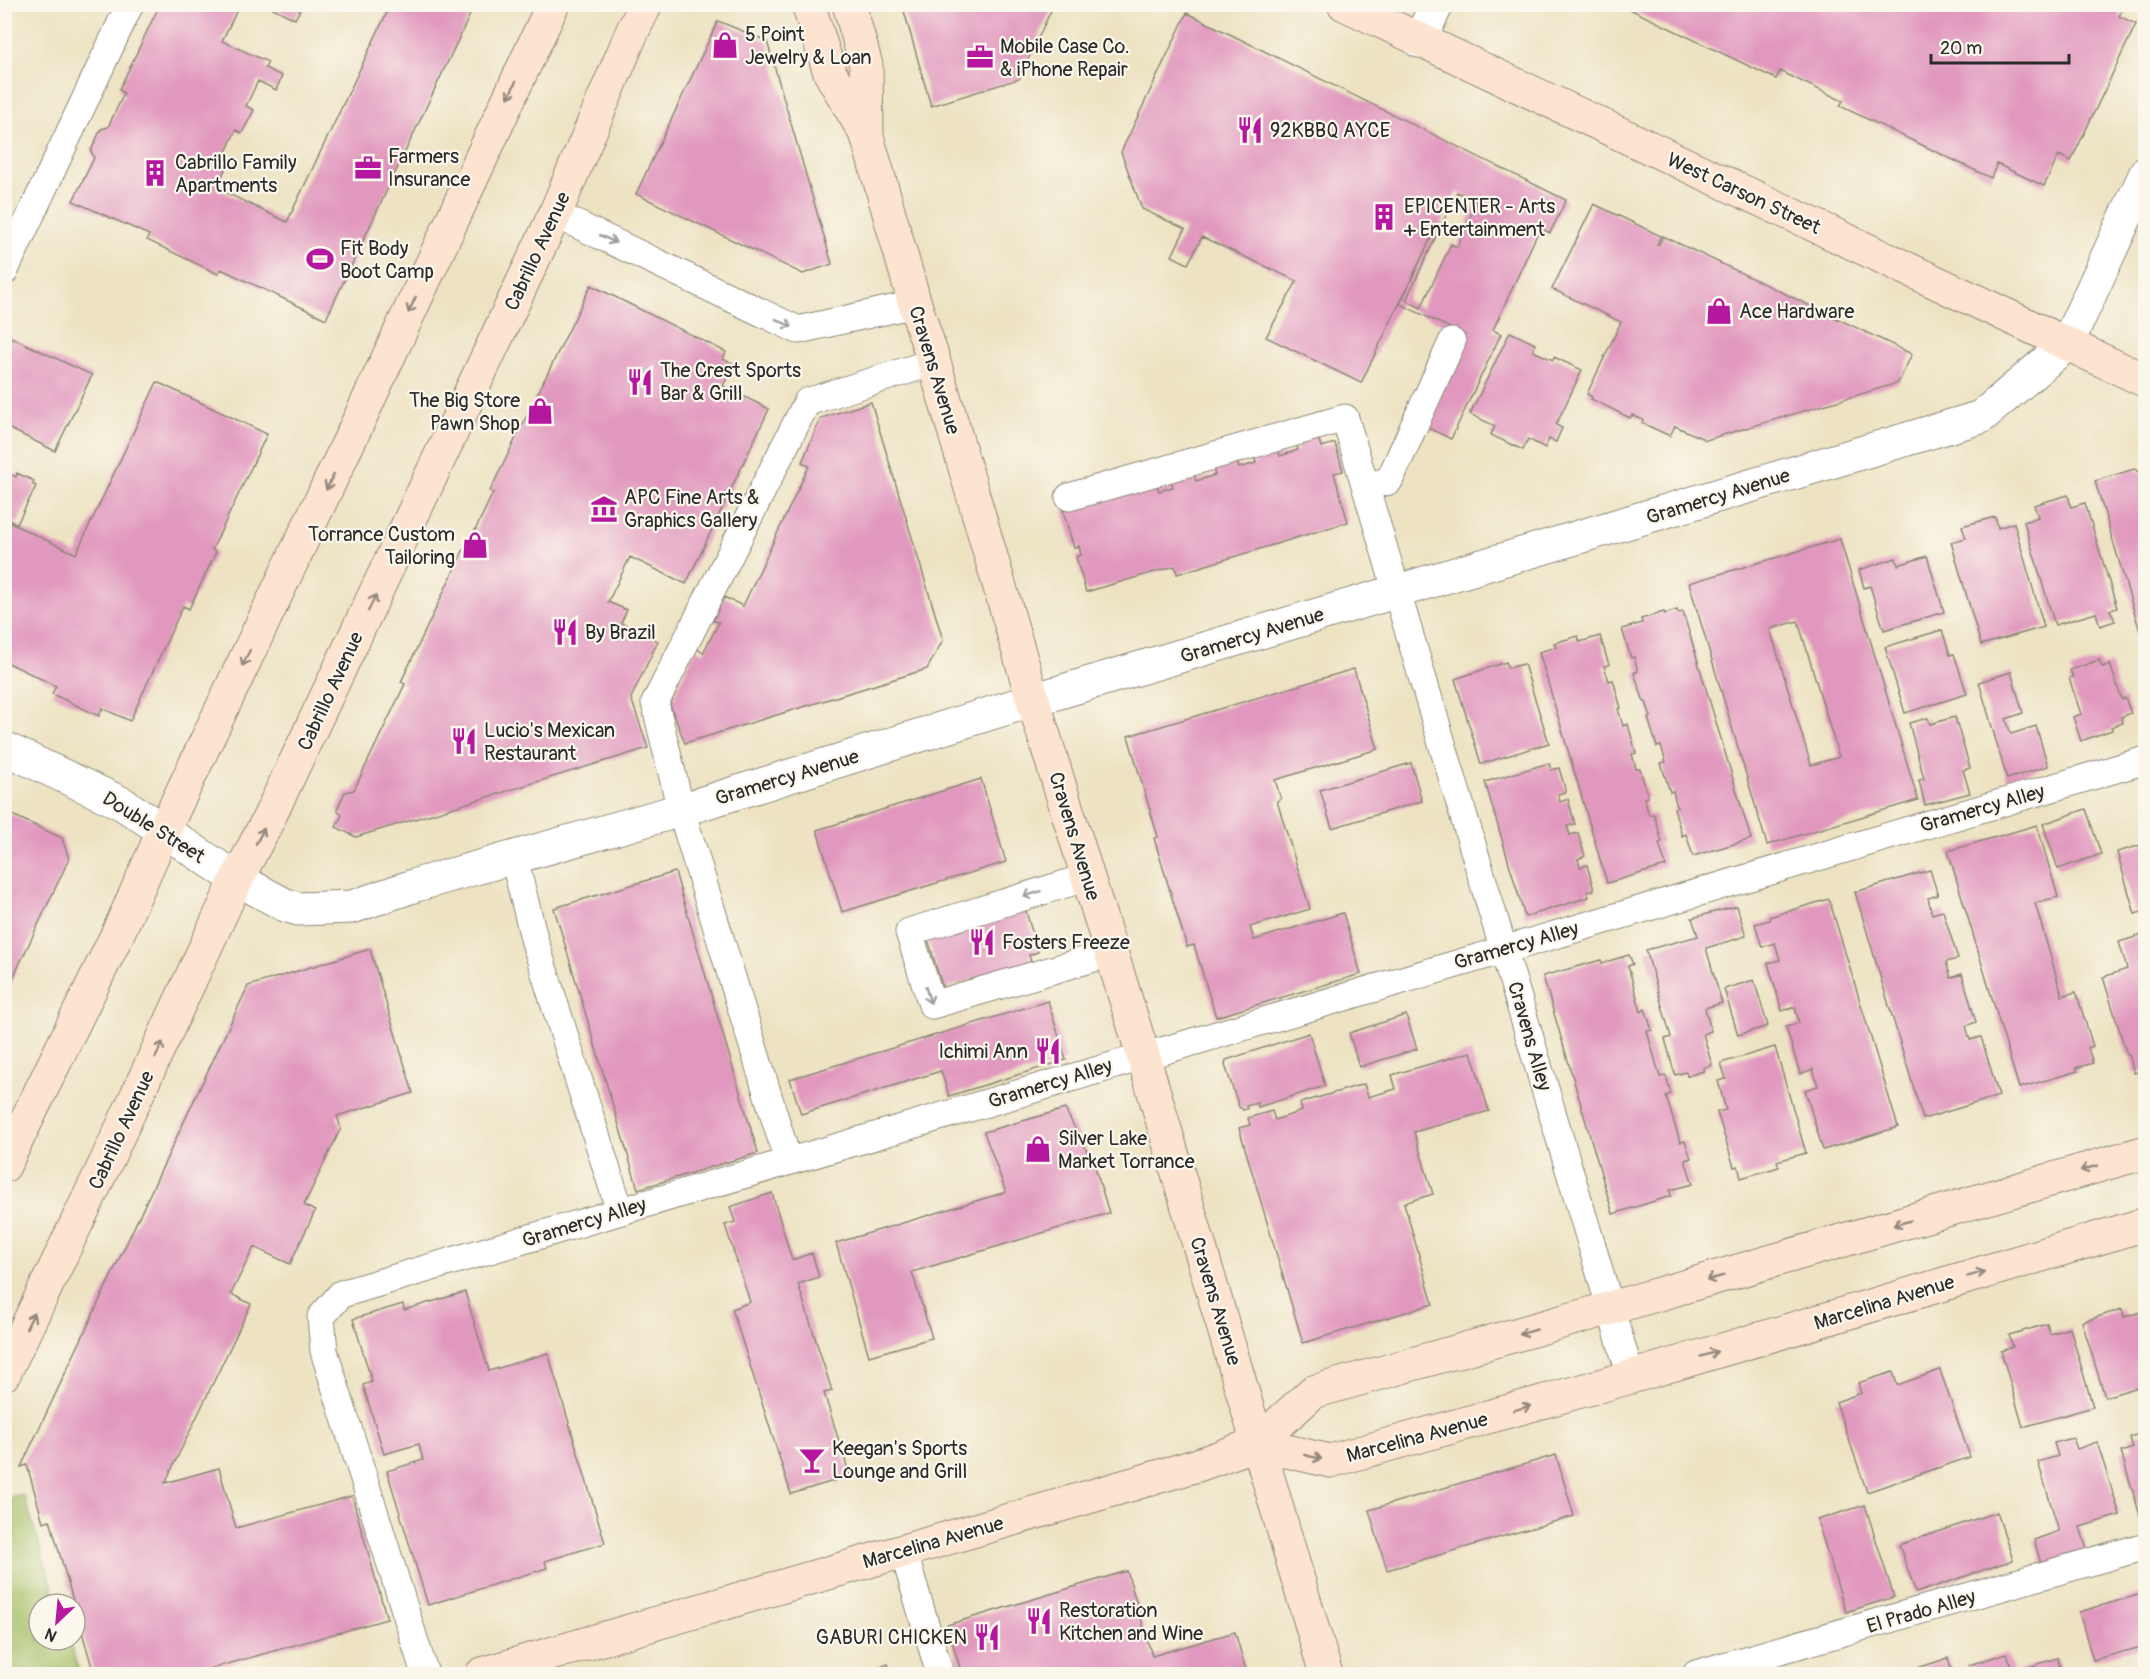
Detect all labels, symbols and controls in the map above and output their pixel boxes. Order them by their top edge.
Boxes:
place label: 5 Point Jewelry & Loan [745,22,871,70]
scale bar [1931,27,2069,65]
shop icon: 5 Point Jewelry & Loan [710,30,740,60]
place label: Mobile Case Co. & iPhone Repair [1000,34,1130,82]
text: 20 m [1940,37,1982,60]
office icon: Mobile Case Co. & iPhone Repair [965,42,995,72]
one-way arrow [506,80,517,98]
restaurant icon: 92KBBQ AYCE [1235,115,1265,145]
place label: 92KBBQ AYCE [1270,118,1390,143]
place label: Farmers Insurance [388,144,470,192]
street label: West Carson Street [1663,147,1825,240]
place label: Cabrillo Family Apartments [175,150,297,198]
office icon: Farmers Insurance [353,153,383,183]
building icon: Cabrillo Family Apartments [140,158,170,188]
street label: Cabrillo Avenue [499,188,576,315]
place label: EPICENTER - Arts + Entertainment [1403,194,1555,242]
building icon: EPICENTER - Arts + Entertainment [1369,202,1399,232]
one-way arrow [598,233,616,245]
place label: Fit Body Boot Camp [340,236,434,284]
sports icon: Fit Body Boot Camp [305,244,335,274]
one-way arrow [406,296,418,314]
shop icon: Ace Hardware [1704,296,1734,326]
place label: Ace Hardware [1739,299,1854,324]
street label: Cravens Avenue [903,303,966,437]
one-way arrow [774,318,792,330]
place label: The Crest Sports Bar & Grill [660,358,801,406]
restaurant icon: The Crest Sports Bar & Grill [625,367,655,397]
place label: The Big Store Pawn Shop [409,388,520,436]
shop icon: The Big Store Pawn Shop [525,396,555,426]
street label: Gramercy Avenue [1643,463,1793,530]
one-way arrow [324,472,335,490]
place label: APC Fine Arts & Graphics Gallery [624,485,760,533]
museum icon: APC Fine Arts & Graphics Gallery [589,494,619,524]
place label: Torrance Custom Tailoring [308,522,455,570]
shop icon: Torrance Custom Tailoring [460,530,490,560]
one-way arrow [366,595,378,613]
street label: Gramercy Avenue [1177,602,1327,669]
restaurant icon: By Brazil [550,617,580,647]
place label: By Brazil [585,620,656,645]
street label: Cabrillo Avenue [292,628,369,755]
one-way arrow [240,648,251,666]
place label: Lucio's Mexican Restaurant [484,718,615,766]
restaurant icon: Lucio's Mexican Restaurant [449,726,479,756]
street label: Gramercy Avenue [712,744,862,811]
street label: Cravens Avenue [1043,769,1106,903]
street label: Gramercy Alley [1917,779,2048,838]
street label: Double Street [98,786,210,869]
one-way arrow [254,828,266,845]
one-way arrow [1023,889,1042,900]
street label: Gramercy Alley [1451,916,1582,975]
restaurant icon: Fosters Freeze [967,927,997,957]
place label: Fosters Freeze [1002,930,1130,955]
street label: Cravens Alley [1502,979,1557,1094]
one-way arrow [924,985,935,1004]
restaurant icon: Ichimi Ann [1033,1036,1063,1066]
place label: Ichimi Ann [938,1039,1028,1064]
one-way arrow [153,1042,165,1060]
street label: Gramercy Alley [985,1053,1116,1114]
street label: Cabrillo Avenue [83,1067,160,1194]
place label: Silver Lake Market Torrance [1058,1126,1195,1174]
shop icon: Silver Lake Market Torrance [1023,1134,1053,1164]
one-way arrow [2080,1163,2099,1174]
street label: Gramercy Alley [519,1192,650,1253]
one-way arrow [1893,1218,1912,1229]
street label: Cravens Avenue [1184,1234,1247,1368]
one-way arrow [1967,1268,1986,1279]
street label: Marcelina Avenue [1811,1269,1957,1336]
one-way arrow [1706,1273,1725,1284]
one-way arrow [24,1313,36,1331]
one-way arrow [1519,1327,1538,1338]
one-way arrow [1699,1348,1718,1359]
one-way arrow [1512,1402,1531,1413]
street label: Marcelina Avenue [1344,1407,1491,1468]
place label: Keegan's Sports Lounge and Grill [832,1436,967,1484]
bar icon: Keegan's Sports Lounge and Grill [797,1445,827,1475]
one-way arrow [1304,1451,1323,1463]
street label: Marcelina Avenue [860,1510,1007,1575]
street label: El Prado Alley [1864,1584,1979,1639]
north arrow [27,1592,87,1652]
place label: Restoration Kitchen and Wine [1059,1598,1203,1646]
restaurant icon: Restoration Kitchen and Wine [1024,1606,1054,1636]
restaurant icon: GABURI CHICKEN [972,1622,1002,1652]
text: N [41,1623,60,1646]
place label: GABURI CHICKEN [816,1625,967,1650]

